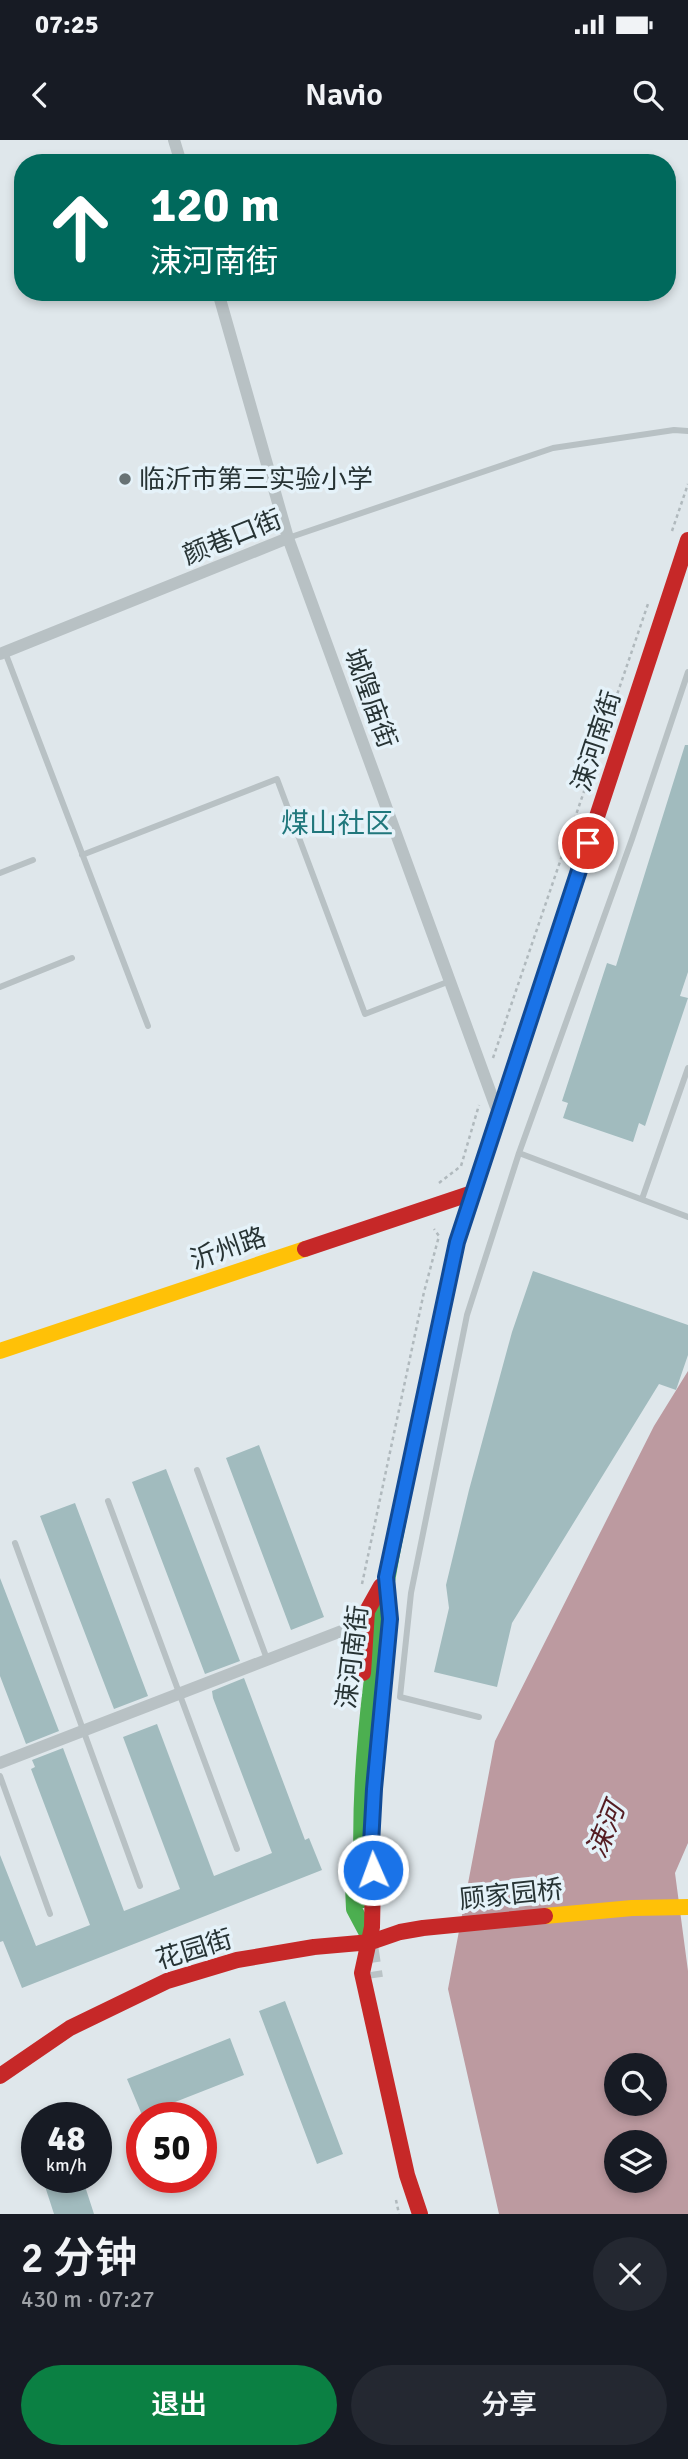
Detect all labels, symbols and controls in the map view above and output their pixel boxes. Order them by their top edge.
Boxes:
text: 07:25 [35,9,99,41]
text: Navio [305,75,383,114]
icon: back [21,76,59,114]
icon: search [629,76,667,114]
text: 120 m [150,175,280,235]
icon: ahead [35,182,126,273]
text: 涑河南街 [150,242,278,281]
place label: 临沂市第三实验小学 [139,464,373,496]
marker: 临沂市第三实验小学 [117,471,133,487]
street label: 颜巷口街 [178,504,287,572]
street label: 城隍庙街 [337,644,403,753]
street label: 涑河南街 [566,687,628,796]
district label: 煤山社区 [281,807,393,841]
pin [558,813,618,873]
icon: arrive [569,824,607,862]
street label: 沂州路 [186,1221,270,1277]
street label: 涑河南街 [331,1604,375,1711]
water label: 涑河 [580,1793,634,1863]
position arrow [336,1833,410,1907]
street label: 顾家园桥 [458,1874,564,1916]
street label: 花园街 [152,1923,236,1977]
map controls [604,2053,667,2193]
button: search [604,2053,667,2116]
speed limit sign: 50 [126,2102,217,2193]
text: 48 [48,2117,85,2160]
button: layers [604,2130,667,2193]
text: km/h [46,2154,87,2176]
text: 2 分钟 [21,2233,137,2284]
button: close [593,2237,667,2311]
text: 430 m · 07:27 [21,2285,155,2314]
button: 退出 [21,2365,337,2445]
button: 分享 [351,2365,667,2445]

